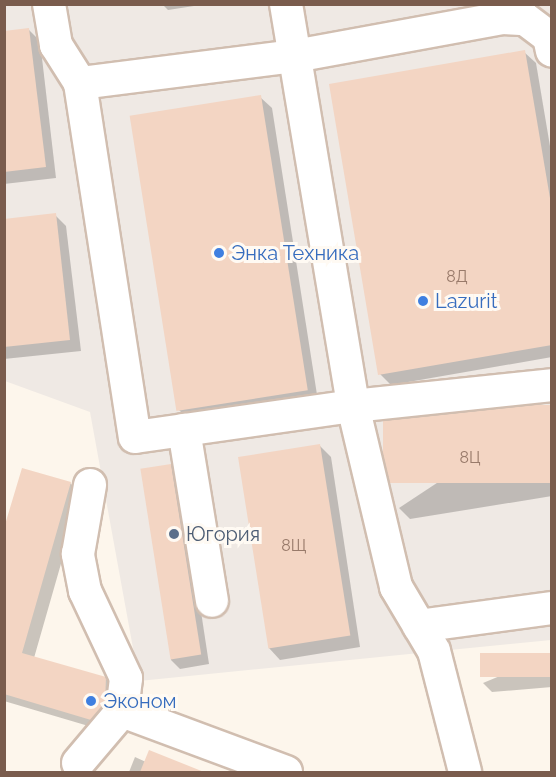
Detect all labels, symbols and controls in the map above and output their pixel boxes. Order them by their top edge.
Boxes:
place label: Энка Техника [231,241,360,265]
marker: Энка Техника [212,246,226,260]
house number: 8Д [446,267,468,287]
place label: Lazurit [435,289,497,313]
marker: Lazurit [416,294,430,308]
house number: 8Ц [459,448,481,468]
place label: Югория [186,522,260,546]
marker: Югория [167,527,181,541]
house number: 8Щ [281,536,307,556]
place label: Эконом [103,689,177,713]
marker: Эконом [84,694,98,708]

